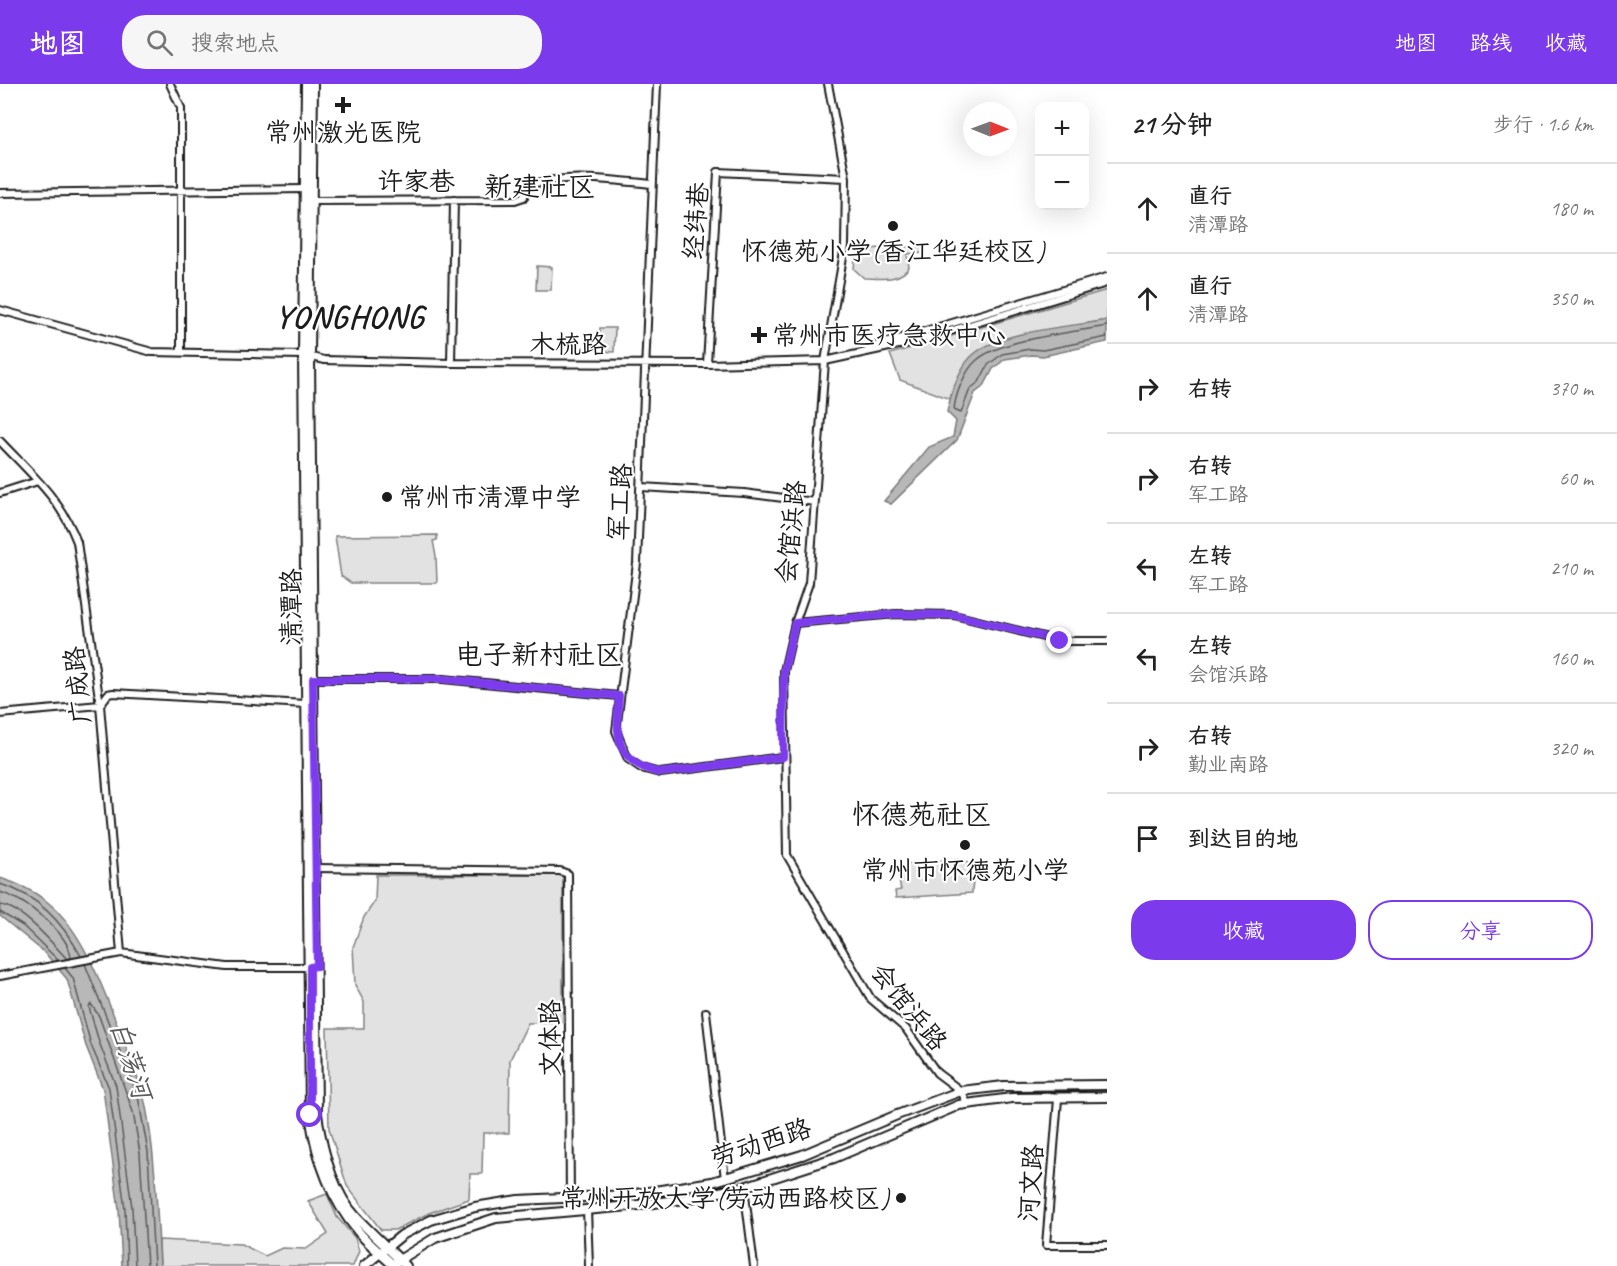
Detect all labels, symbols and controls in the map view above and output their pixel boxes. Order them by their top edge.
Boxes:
search box [122,15,542,69]
text: 地图 [30,26,86,61]
icon: search [143,26,176,59]
text: 搜索地点 [191,29,279,57]
text: 地图 [1395,30,1437,56]
text: 路线 [1470,30,1512,56]
text: 收藏 [1545,30,1587,56]
marker: 常州激光医院 [334,96,352,114]
north arrow [963,102,1017,156]
map controls [1035,102,1089,210]
button: + [1035,102,1089,156]
text: 21 分钟 [1131,108,1213,141]
text: 步行 · 1.6 km [1493,112,1593,137]
place label: 常州激光医院 [265,116,421,149]
button: − [1035,156,1089,210]
street label: 许家巷 [377,165,455,198]
district label: 新建社区 [484,169,596,204]
street label: 经纬巷 [676,181,716,261]
text: 直行 [1188,182,1232,210]
icon: ahead [1131,192,1164,225]
text: 180 m [1550,196,1593,221]
text: 清潭路 [1188,212,1248,237]
marker: 怀德苑小学(香江华廷校区) [886,219,900,233]
place label: 怀德苑小学(香江华廷校区) [741,235,1046,268]
text: 直行 [1188,272,1232,300]
icon: ahead [1131,282,1164,315]
text: 350 m [1550,286,1593,311]
district label: YONGHONG [275,296,427,337]
text: 清潭路 [1188,302,1248,327]
place label: 常州市医疗急救中心 [772,319,1006,352]
marker: 常州市医疗急救中心 [750,326,768,344]
street label: 木梳路 [529,328,607,361]
icon: right [1131,372,1164,405]
text: 右转 [1188,375,1232,403]
text: 370 m [1550,376,1593,401]
text: 右转 [1188,452,1232,480]
street label: 军工路 [601,462,639,542]
icon: right [1131,462,1164,495]
text: 60 m [1559,466,1593,491]
street label: 会馆浜路 [769,479,813,585]
place label: 常州市清潭中学 [399,481,581,514]
text: 军工路 [1188,482,1248,507]
marker: 常州市清潭中学 [380,490,394,504]
text: 左转 [1188,542,1232,570]
icon: left [1131,552,1164,585]
text: 210 m [1550,556,1593,581]
street label: 清潭路 [275,568,308,646]
text: 军工路 [1188,572,1248,597]
route end [1046,627,1072,653]
text: 左转 [1188,632,1232,660]
district label: 电子新村社区 [455,637,623,672]
icon: left [1131,642,1164,675]
street label: 广成路 [58,644,98,726]
text: 160 m [1550,646,1593,671]
text: 会馆浜路 [1188,662,1268,687]
text: 右转 [1188,722,1232,750]
icon: right [1131,732,1164,765]
text: 320 m [1550,736,1593,761]
text: 勤业南路 [1188,752,1268,777]
district label: 怀德苑社区 [852,797,992,832]
icon: arrive [1131,822,1164,855]
text: 到达目的地 [1188,825,1298,853]
marker: 常州市怀德苑小学 [958,838,972,852]
place label: 常州市怀德苑小学 [861,854,1069,887]
button: 收藏 [1131,900,1356,960]
button: 分享 [1368,900,1593,960]
street label: 会馆浜路 [863,956,955,1058]
street label: 文体路 [534,999,567,1077]
water label: 白荡河 [102,1016,161,1108]
route start [296,1101,322,1127]
street label: 劳动西路 [706,1111,816,1175]
street label: 河文路 [1012,1143,1050,1223]
place label: 常州开放大学(劳动西路校区) [560,1182,890,1215]
marker: 常州开放大学(劳动西路校区) [894,1191,908,1205]

